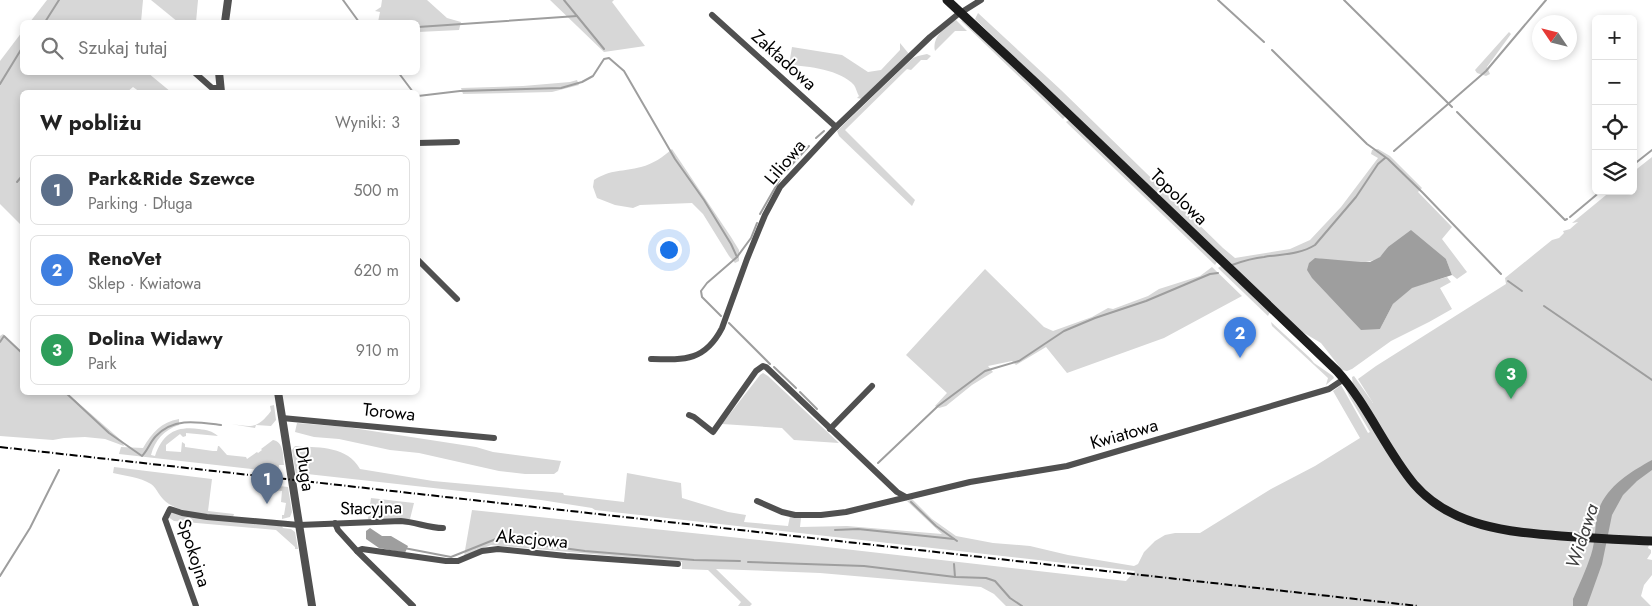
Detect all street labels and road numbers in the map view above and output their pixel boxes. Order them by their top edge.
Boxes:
street label: Zakładowa [746,24,822,96]
street label: Liliowa [758,134,812,190]
street label: Topolowa [1144,163,1214,231]
street label: Torowa [361,396,417,428]
street label: Kwiatowa [1087,412,1161,456]
street label: Długa [289,445,321,493]
street label: Stacyjna [340,494,402,522]
street label: Spokojna [171,516,217,590]
street label: Akacjowa [495,523,569,555]

